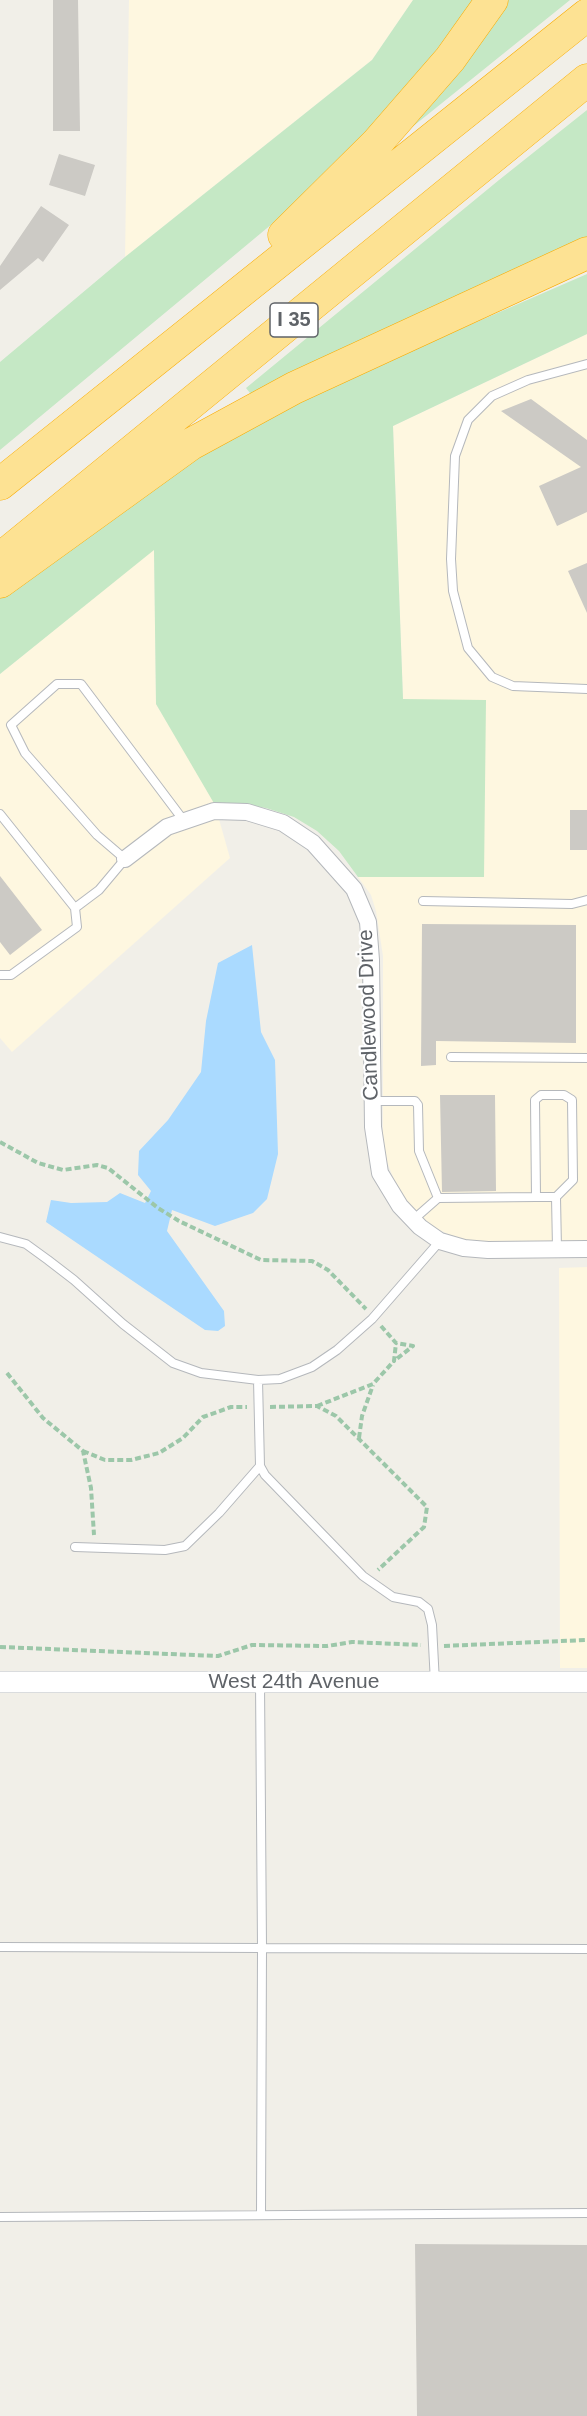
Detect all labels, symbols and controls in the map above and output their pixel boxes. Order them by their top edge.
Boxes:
road number: I 35 [270,303,318,337]
street label: Candlewood Drive [353,929,385,1101]
street label: West 24th Avenue [209,1669,379,1695]

